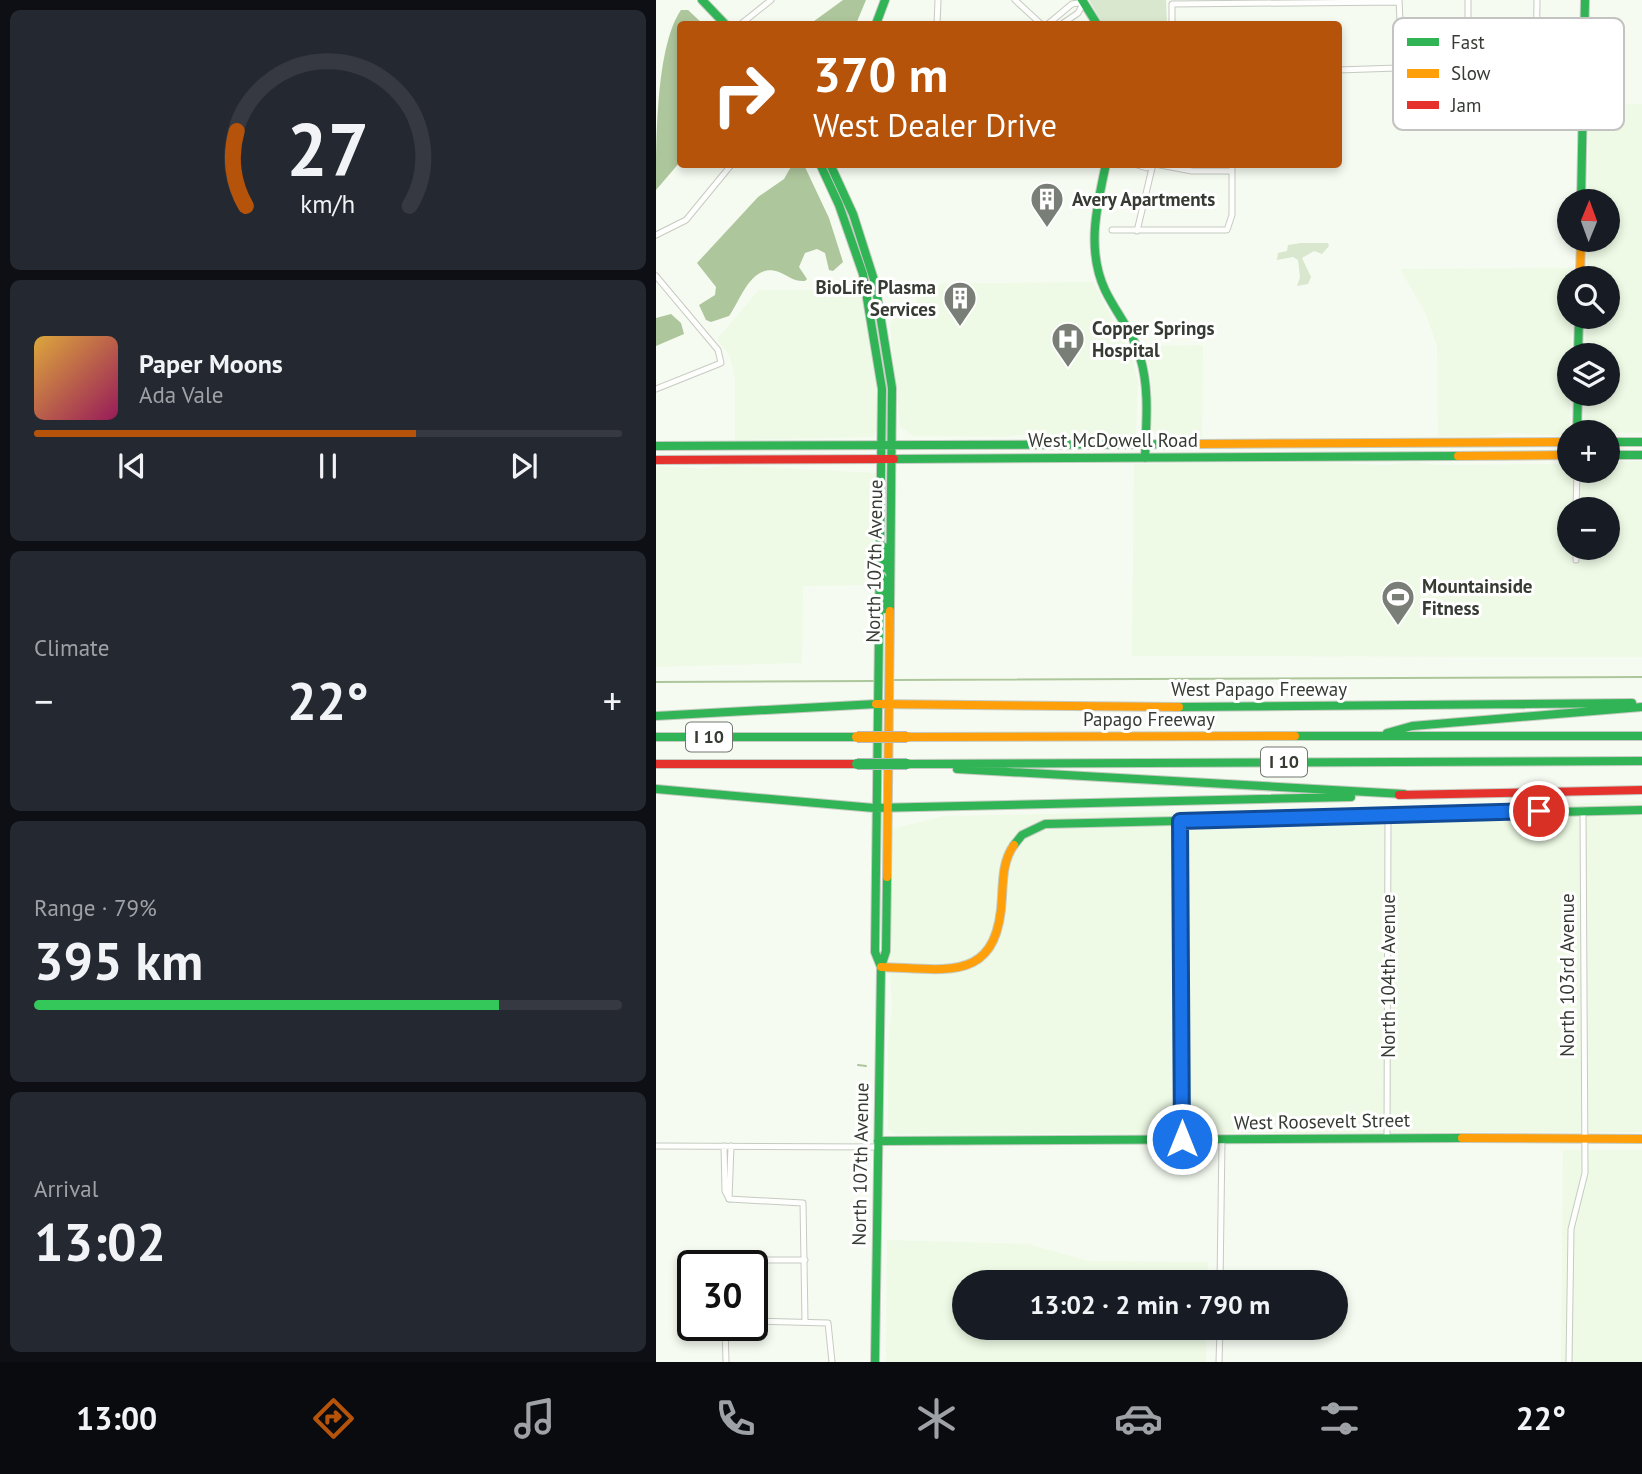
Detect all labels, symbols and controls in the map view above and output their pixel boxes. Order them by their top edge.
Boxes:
legend [1393,18,1624,130]
text: Fast [1451,30,1485,54]
text: 370 m [813,42,948,106]
icon: right [698,49,789,140]
text: Slow [1451,61,1491,85]
text: Jam [1450,93,1481,117]
text: 27 [287,103,369,197]
text: West Dealer Drive [813,104,1057,146]
building icon: Avery Apartments [1028,180,1066,229]
place label: Avery Apartments [1072,187,1215,211]
text: km/h [301,188,355,220]
north arrow [1557,189,1620,252]
map controls [1557,189,1620,560]
button: search [1557,266,1620,329]
place label: BioLife Plasma Services [816,275,936,321]
building icon: BioLife Plasma Services [941,279,979,328]
place label: Copper Springs Hospital [1092,316,1214,362]
hospital icon: Copper Springs Hospital [1049,320,1087,369]
button: layers [1557,343,1620,406]
text: Paper Moons [139,347,283,380]
text: Ada Vale [139,380,223,409]
button: + [1557,420,1620,483]
street label: West McDowell Road [1028,428,1198,452]
icon: previous [113,447,151,485]
icon: pause [309,447,347,485]
icon: next [505,447,543,485]
street label: North 107th Avenue [861,479,887,643]
button: − [1557,497,1620,560]
place label: Mountainside Fitness [1422,574,1533,620]
sports icon: Mountainside Fitness [1379,578,1417,627]
text: Climate [34,633,109,662]
text: 22° [287,667,369,734]
text: − [34,676,53,725]
text: + [603,676,622,725]
street label: West Papago Freeway [1171,677,1347,701]
street label: Papago Freeway [1083,707,1215,731]
road number: I 10 [686,722,732,752]
road number: I 10 [1261,748,1307,776]
pin [1509,781,1569,841]
icon: arrive [1520,792,1558,830]
text: Range · 79% [34,893,157,922]
street label: North 103rd Avenue [1555,893,1579,1057]
street label: North 104th Avenue [1376,894,1400,1058]
text: 395 km [34,927,203,994]
street label: North 107th Avenue [847,1082,873,1246]
position arrow [1145,1102,1219,1176]
street label: West Roosevelt Street [1234,1107,1411,1135]
text: Arrival [34,1174,98,1203]
text: 13:02 [34,1208,166,1275]
speed limit sign: 30 [677,1250,768,1341]
text: 13:02 · 2 min · 790 m [1030,1288,1270,1321]
icon: directions [309,1394,358,1443]
icon: music [510,1394,559,1443]
icon: phone [711,1394,760,1443]
icon: climate [912,1394,961,1443]
icon: car [1114,1394,1163,1443]
icon: filters [1315,1394,1364,1443]
text: 13:00 [76,1397,157,1439]
text: 22° [1516,1397,1566,1439]

